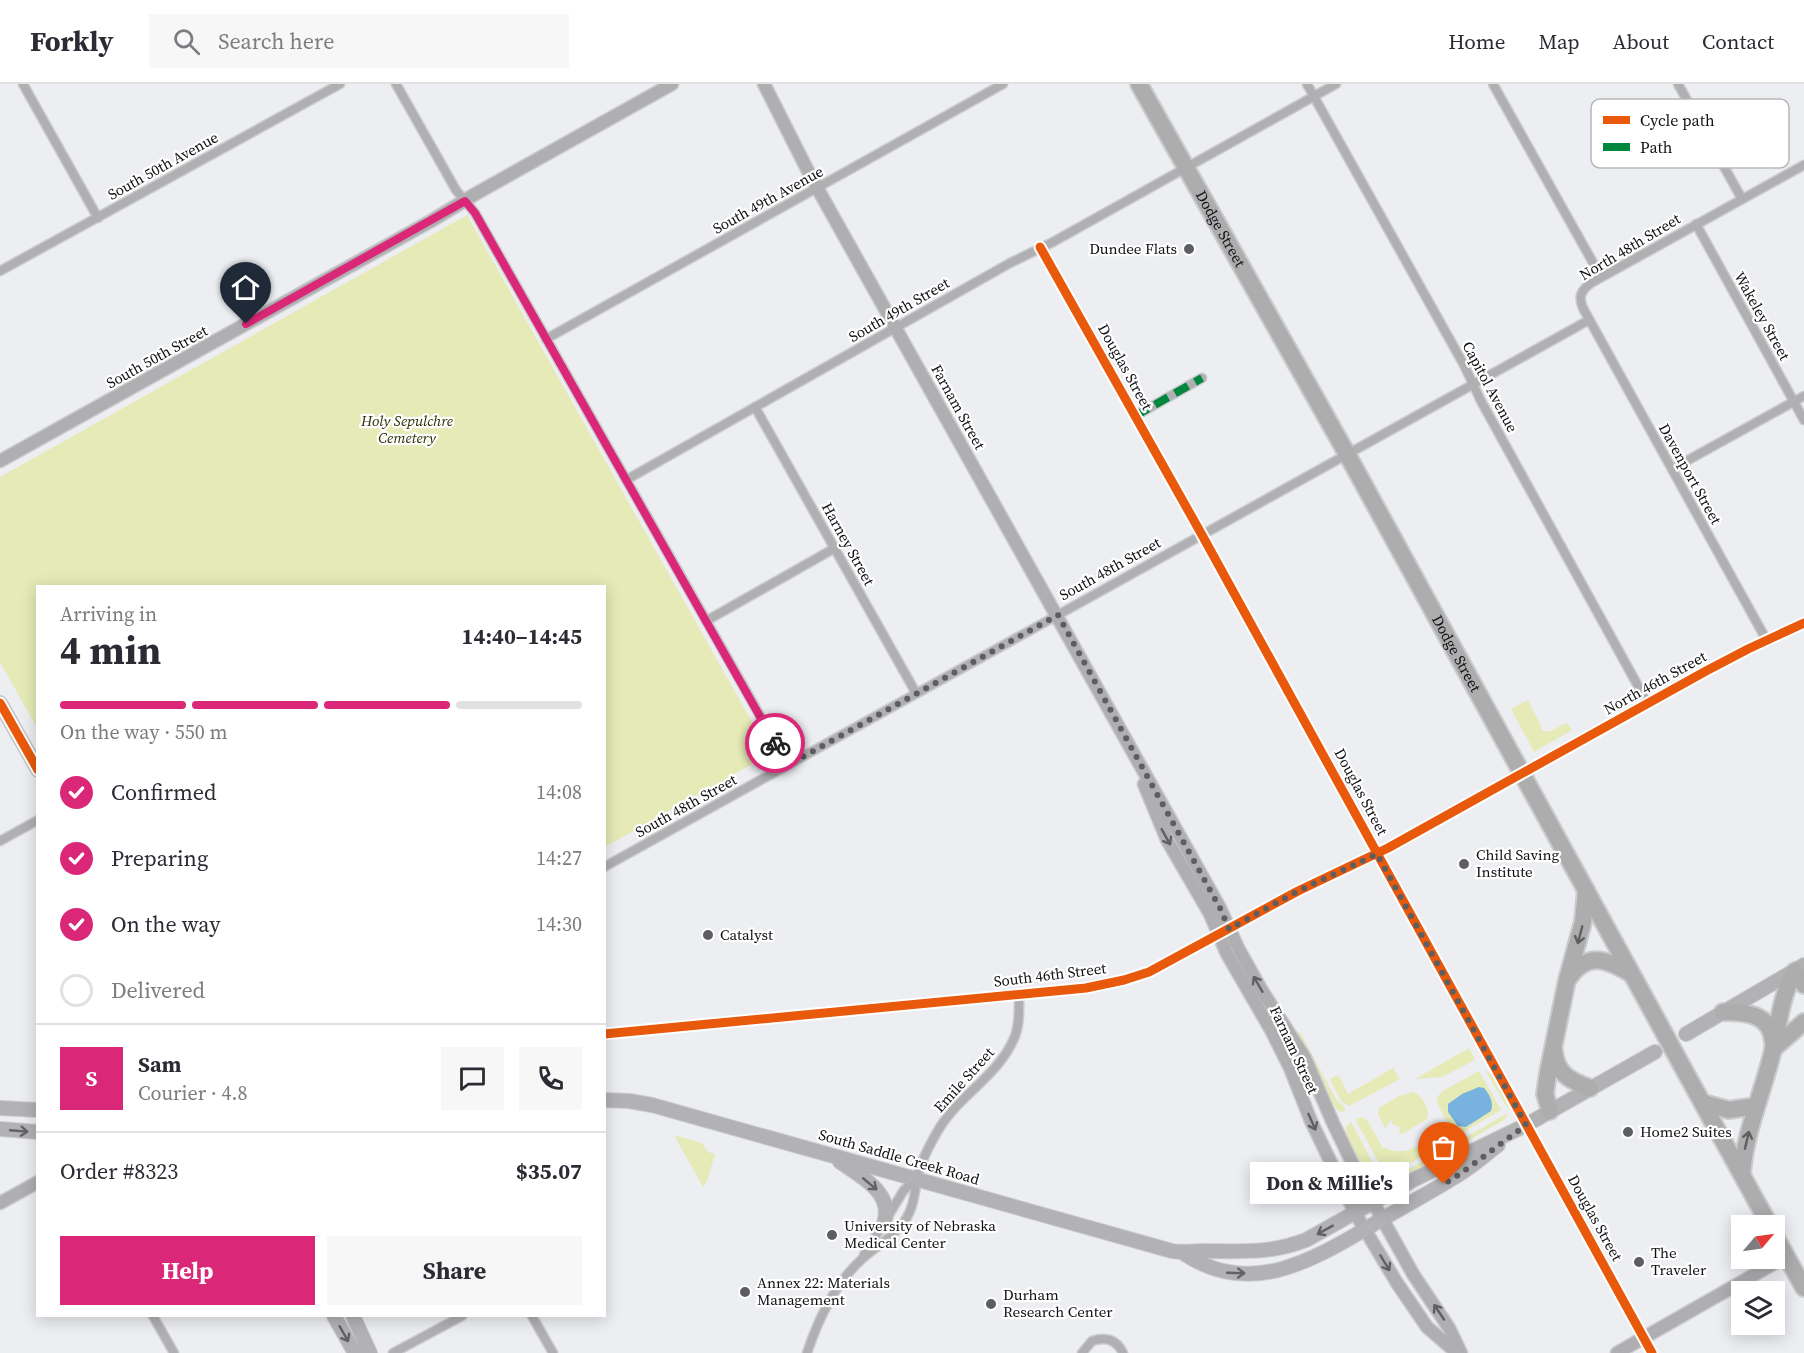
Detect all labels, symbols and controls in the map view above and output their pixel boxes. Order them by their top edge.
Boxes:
search box [149,14,569,68]
text: Forkly [30,22,113,60]
icon: search [170,25,203,58]
text: Search here [218,26,334,56]
text: Home [1448,27,1506,56]
text: Map [1539,27,1580,56]
text: About [1613,27,1669,56]
text: Contact [1702,27,1774,56]
legend [1591,99,1789,168]
text: Cycle path [1640,109,1715,131]
street label: South 50th Avenue [104,126,222,205]
text: Path [1640,136,1673,158]
street label: South 49th Avenue [709,160,827,239]
street label: Dodge Street [1191,186,1251,271]
street label: North 48th Street [1575,208,1684,285]
place label: Dundee Flats [1089,238,1177,259]
marker: Dundee Flats [1182,242,1196,256]
pin [220,262,271,324]
street label: Wakeley Street [1729,268,1796,364]
icon: home [229,271,262,304]
street label: South 49th Street [845,272,953,347]
street label: South 50th Street [102,320,211,393]
street label: Douglas Street [1093,320,1158,414]
street label: Capitol Avenue [1458,338,1523,436]
street label: Farnam Street [926,360,991,453]
park label: Holy Sepulchre Cemetery [360,410,453,448]
street label: Davenport Street [1654,419,1727,528]
street label: Harney Street [817,498,880,589]
street label: South 48th Street [1055,532,1164,605]
text: Arriving in [60,600,157,628]
street label: Dodge Street [1427,611,1486,696]
text: 14:40–14:45 [462,621,582,651]
text: 4 min [60,624,161,677]
street label: North 46th Street [1600,646,1710,719]
courier [745,713,805,773]
text: On the way · 550 m [60,718,227,746]
icon: bike [759,727,792,760]
street label: Douglas Street [1330,745,1393,839]
street label: South 48th Street [631,769,740,842]
icon: check [60,776,93,809]
text: Confirmed [111,777,216,807]
text: 14:08 [536,778,582,806]
one-way arrow [1160,828,1172,845]
icon: check [60,842,93,875]
text: Preparing [111,843,208,873]
text: 14:27 [536,844,582,872]
place label: Child Saving Institute [1476,844,1560,882]
marker: Child Saving Institute [1457,857,1471,871]
icon: check [60,908,93,941]
text: On the way [111,909,220,939]
text: 14:30 [536,910,582,938]
place label: Catalyst [720,924,773,945]
one-way arrow [1574,925,1585,944]
marker: Catalyst [701,928,715,942]
street label: South 46th Street [993,957,1107,992]
text: Delivered [111,975,205,1005]
one-way arrow [1252,976,1264,993]
street label: Farnam Street [1265,1003,1324,1097]
street label: Emile Street [929,1042,999,1117]
button: chat [441,1047,504,1110]
button: phone [519,1047,582,1110]
text: Sam [138,1049,182,1079]
text: S [86,1063,97,1093]
text: Courier · 4.8 [138,1079,247,1107]
one-way arrow [1306,1113,1318,1131]
place label: Home2 Suites [1640,1121,1732,1142]
pin [1418,1122,1469,1184]
street label: South Saddle Creek Road [816,1124,982,1190]
marker: Home2 Suites [1621,1125,1635,1139]
one-way arrow [8,1126,28,1137]
one-way arrow [1741,1130,1753,1149]
icon: bag [1427,1131,1460,1164]
text: Order #8323 [60,1156,178,1186]
text: $35.07 [516,1156,582,1186]
callout: Don & Millie's [1249,1163,1408,1205]
text: Don & Millie's [1266,1169,1393,1197]
street label: Douglas Street [1563,1171,1628,1265]
one-way arrow [862,1177,877,1191]
place label: University of Nebraska Medical Center [844,1215,996,1253]
north arrow [1731,1215,1785,1269]
map controls [1731,1215,1785,1335]
one-way arrow [1317,1224,1334,1236]
marker: University of Nebraska Medical Center [825,1228,839,1242]
button: Help [60,1236,315,1305]
button: Share [327,1236,582,1305]
place label: The Traveler [1651,1242,1707,1280]
one-way arrow [1379,1254,1391,1271]
marker: The Traveler [1632,1255,1646,1269]
one-way arrow [1226,1267,1246,1278]
place label: Annex 22: Materials Management [757,1272,890,1310]
button: layers [1731,1281,1785,1335]
place label: Durham Research Center [1003,1284,1113,1322]
marker: Annex 22: Materials Management [738,1285,752,1299]
marker: Durham Research Center [984,1297,998,1311]
one-way arrow [1433,1305,1445,1321]
one-way arrow [338,1325,350,1342]

